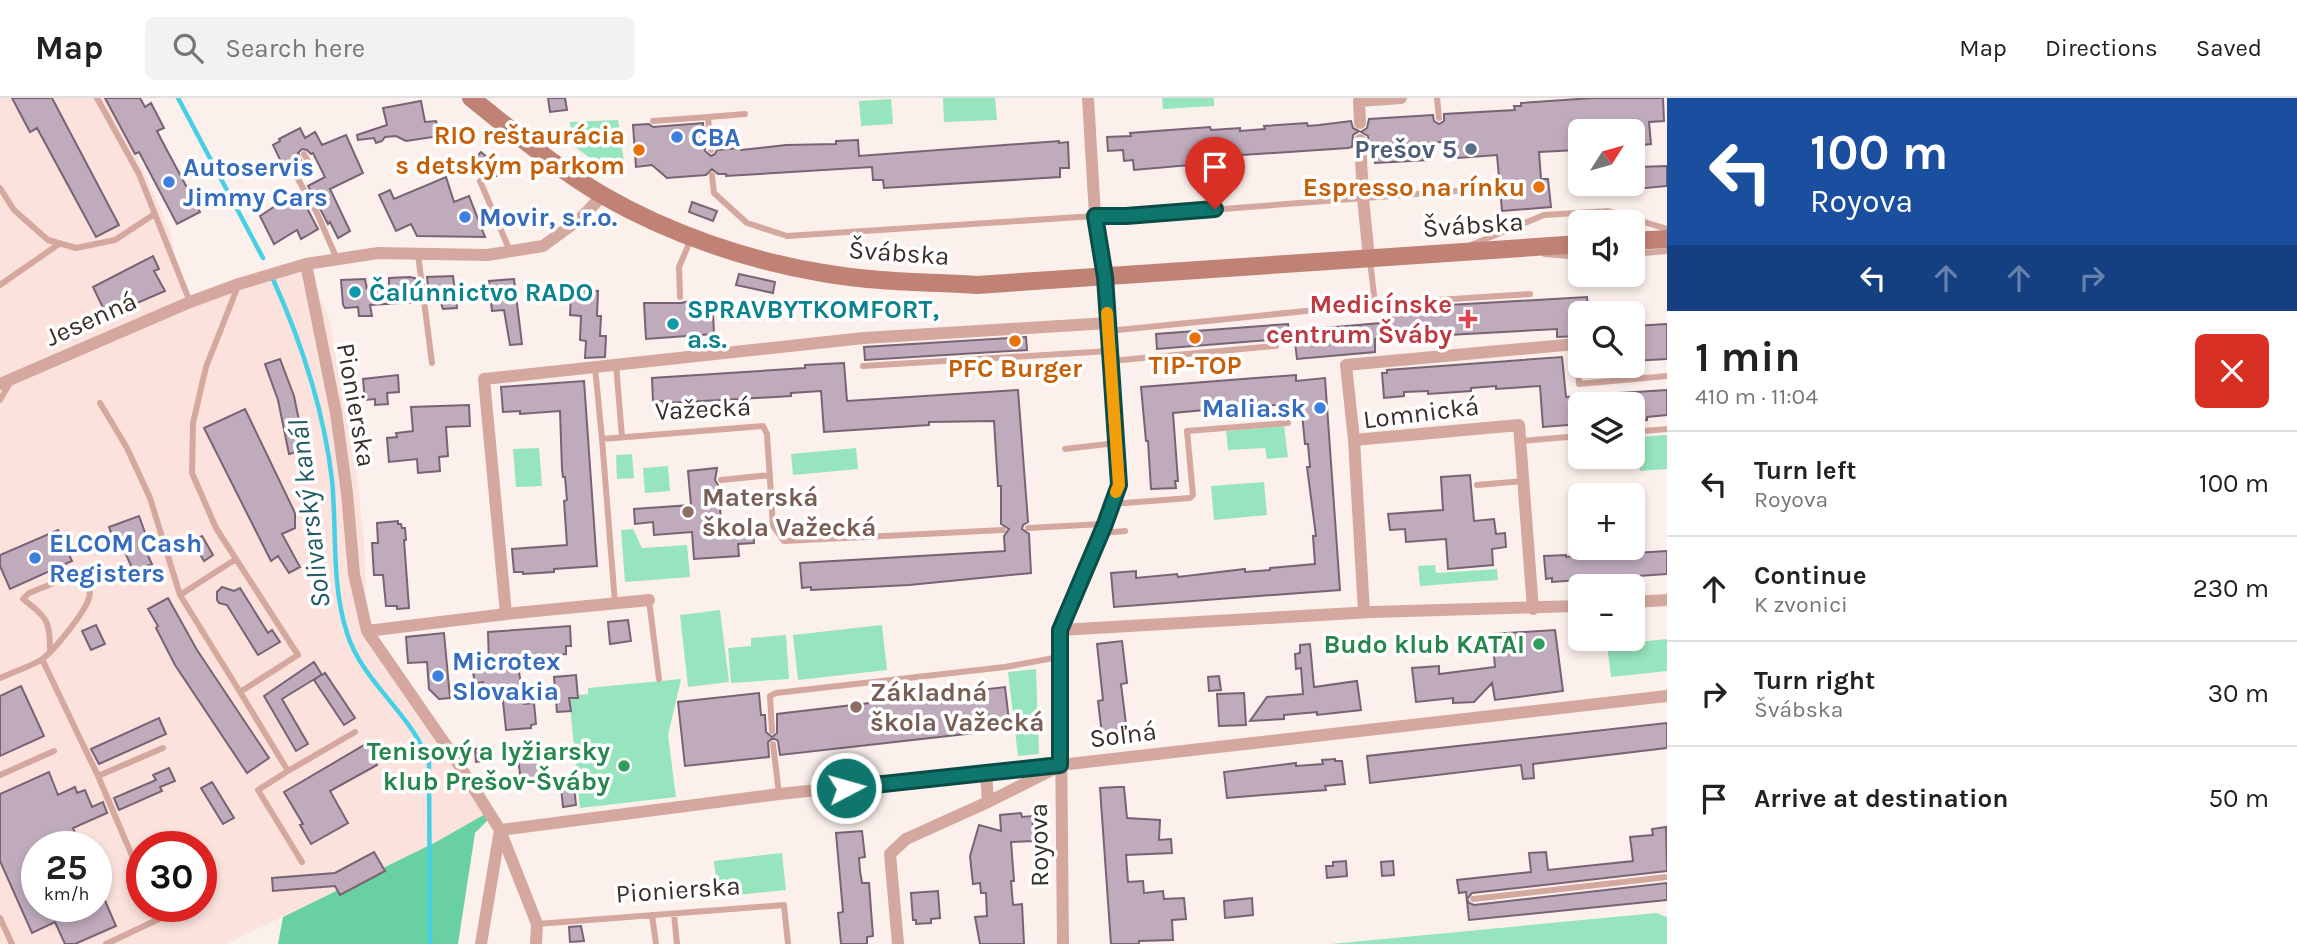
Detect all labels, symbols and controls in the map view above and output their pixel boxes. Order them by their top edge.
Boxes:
search box [145,17,635,80]
text: Map [35,29,103,67]
icon: search [169,29,207,67]
text: Search here [225,33,365,64]
text: Map [1959,34,2007,62]
text: Directions [2045,34,2158,62]
text: Saved [2196,34,2262,62]
north arrow [1568,119,1645,196]
map controls [1568,119,1645,651]
place label: RIO reštaurácia s detským parkom [395,120,625,181]
place label: CBA [691,122,741,153]
text: 100 m [1810,124,1948,181]
icon: left [1695,126,1786,217]
marker: CBA [669,129,685,145]
place label: Prešov 5 [1354,134,1457,165]
pin [1185,137,1245,209]
marker: Prešov 5 [1463,141,1479,157]
marker: RIO reštaurácia s detským parkom [631,142,647,158]
icon: arrive [1196,148,1234,186]
place label: Autoservis Jimmy Cars [183,152,328,213]
place label: Espresso na rínku [1303,172,1525,203]
marker: Autoservis Jimmy Cars [161,174,177,190]
marker: Espresso na rínku [1531,179,1547,195]
text: Royova [1810,183,1913,220]
place label: Movir, s.r.o. [479,202,617,233]
street label: Švábska [1421,205,1525,244]
marker: Movir, s.r.o. [457,209,473,225]
button: sound [1568,210,1645,287]
street label: Švábska [847,233,951,272]
icon: left [1854,259,1892,297]
icon: ahead [1927,259,1965,297]
icon: ahead [2000,259,2038,297]
icon: right [2073,259,2111,297]
place label: Čalúnnictvo RADO [369,276,593,308]
marker: Čalúnnictvo RADO [347,284,363,300]
street label: Jesenná [41,285,141,353]
place label: Medicínske centrum Šváby [1266,289,1452,350]
place label: SPRAVBYTKOMFORT, a.s. [687,294,939,355]
button: search [1568,301,1645,378]
marker: Medicínske centrum Šváby [1458,309,1478,329]
marker: SPRAVBYTKOMFORT, a.s. [665,316,681,332]
marker: TIP-TOP [1187,330,1203,346]
text: 1 min [1695,332,1800,382]
marker: PFC Burger [1007,333,1023,349]
button: close [2195,334,2269,408]
street label: Pionierska [330,341,382,469]
place label: TIP-TOP [1148,350,1242,381]
place label: PFC Burger [948,353,1083,384]
text: 410 m · 11:04 [1695,383,1818,410]
street label: Važecká [654,391,752,427]
street label: Lomnická [1361,391,1481,435]
button: layers [1568,392,1645,469]
place label: Malia.sk [1202,393,1306,424]
marker: Malia.sk [1312,400,1328,416]
water label: Solivarský kanál [281,418,337,610]
text: Turn left [1754,455,1856,486]
icon: left [1695,465,1733,503]
text: 100 m [2199,468,2269,499]
place label: Materská škola Važecká [702,482,876,543]
button: + [1568,483,1645,560]
text: Royova [1754,486,1828,513]
marker: Materská škola Važecká [680,504,696,520]
place label: ELCOM Cash Registers [49,528,202,589]
marker: ELCOM Cash Registers [27,550,43,566]
text: Continue [1754,560,1866,591]
icon: ahead [1695,570,1733,608]
text: 230 m [2193,573,2269,604]
button: − [1568,574,1645,651]
text: K zvonici [1754,591,1848,618]
place label: Budo klub KATAI [1324,629,1525,660]
marker: Budo klub KATAI [1531,636,1547,652]
place label: Microtex Slovakia [452,646,560,707]
text: Turn right [1754,665,1875,696]
marker: Microtex Slovakia [430,668,446,684]
icon: right [1695,675,1733,713]
place label: Základná škola Važecká [870,677,1044,738]
text: 30 m [2208,678,2269,709]
text: Švábska [1754,696,1843,723]
marker: Základná škola Važecká [848,699,864,715]
street label: Soľná [1088,716,1158,754]
place label: Tenisový a lyžiarsky klub Prešov-Šváby [367,736,610,797]
position arrow [809,751,883,825]
marker: Tenisový a lyžiarsky klub Prešov-Šváby [616,758,632,774]
icon: arrive [1695,780,1733,818]
text: Arrive at destination [1754,783,2008,814]
text: 50 m [2208,783,2269,814]
street label: Royova [1023,803,1055,887]
speed limit sign: 30 [126,831,217,922]
text: 25 [46,847,87,888]
street label: Pionierska [614,870,742,910]
text: km/h [44,883,89,905]

